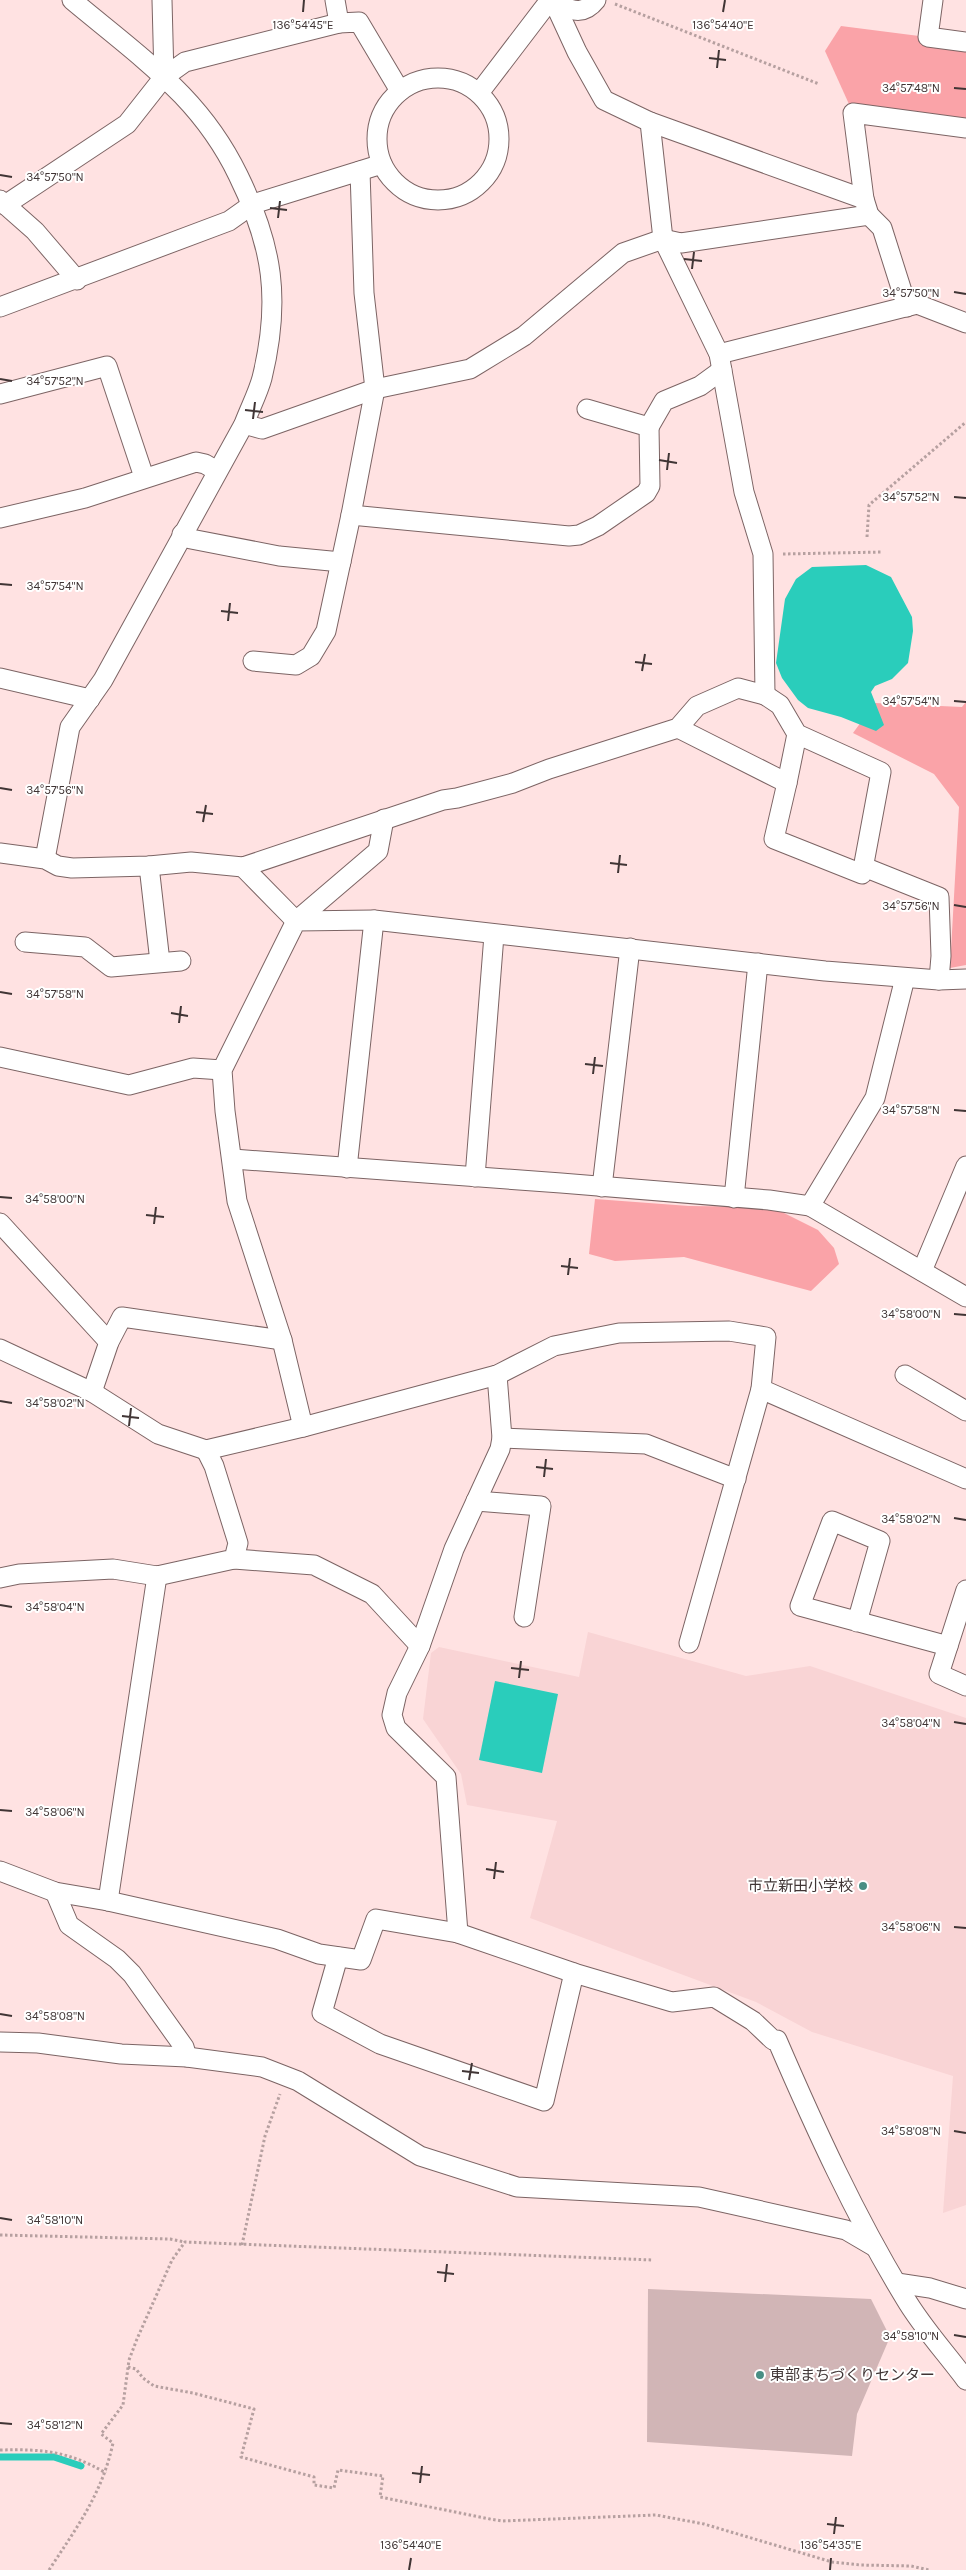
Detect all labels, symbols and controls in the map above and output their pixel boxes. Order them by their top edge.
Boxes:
text: 136°54'45"E [273,18,334,32]
text: 136°54'40"E [692,18,754,32]
text: 34°57'48"N [882,81,940,95]
text: 34°57'50"N [26,170,84,184]
text: 34°57'50"N [882,286,940,300]
text: 34°57'52"N [26,374,84,388]
text: 34°57'52"N [882,490,940,504]
text: 34°57'54"N [26,579,84,593]
text: 34°57'54"N [882,694,940,708]
text: 34°57'56"N [26,783,84,797]
text: 34°57'56"N [882,899,940,913]
text: 34°57'58"N [26,987,84,1001]
text: 34°57'58"N [882,1103,940,1117]
text: 34°58'00"N [25,1192,85,1206]
text: 34°58'00"N [881,1307,941,1321]
text: 34°58'02"N [25,1396,85,1410]
text: 34°58'02"N [881,1512,941,1526]
text: 34°58'04"N [25,1600,85,1614]
text: 34°58'04"N [881,1716,941,1730]
text: 34°58'06"N [25,1805,85,1819]
place label: 市立新田小学校 [748,1877,853,1895]
marker: 市立新田小学校 [857,1880,869,1892]
text: 34°58'06"N [881,1920,941,1934]
text: 34°58'08"N [25,2009,85,2023]
text: 34°58'08"N [881,2124,941,2138]
text: 34°58'10"N [27,2213,83,2227]
text: 34°58'10"N [883,2329,939,2343]
place label: 東部まちづくりセンター [770,2366,935,2384]
marker: 東部まちづくりセンター [754,2369,766,2381]
text: 34°58'12"N [27,2418,83,2432]
text: 136°54'40"E [380,2538,442,2552]
text: 136°54'35"E [800,2538,862,2552]

